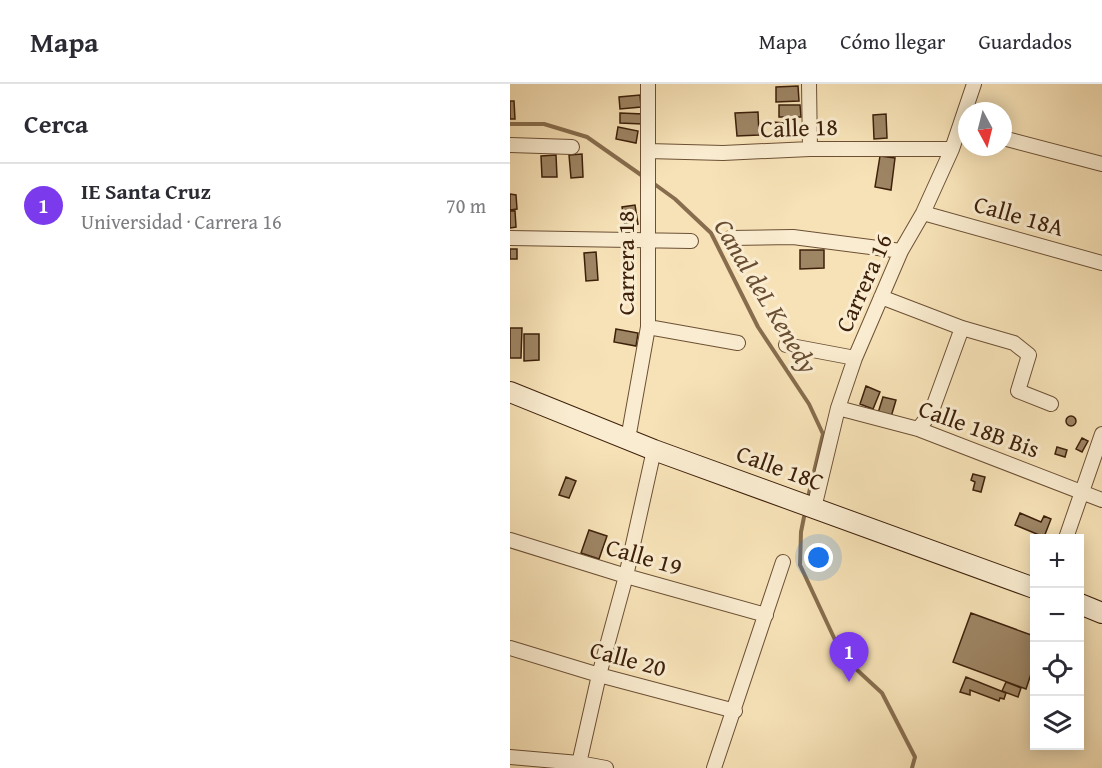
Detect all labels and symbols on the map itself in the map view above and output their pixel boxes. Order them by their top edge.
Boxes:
north arrow [958,102,1012,156]
street label: Calle 18 [760,109,838,146]
street label: Calle 18A [970,186,1069,245]
street label: Carrera 18 [608,211,643,315]
water label: Canal deL Kenedy [705,211,828,381]
street label: Carrera 16 [826,228,901,338]
street label: Calle 18B Bis [914,390,1044,467]
street label: Calle 18C [732,436,829,499]
street label: Calle 19 [602,529,686,584]
your location [804,543,833,572]
street label: Calle 20 [586,632,670,685]
pin: 1 [830,632,868,682]

